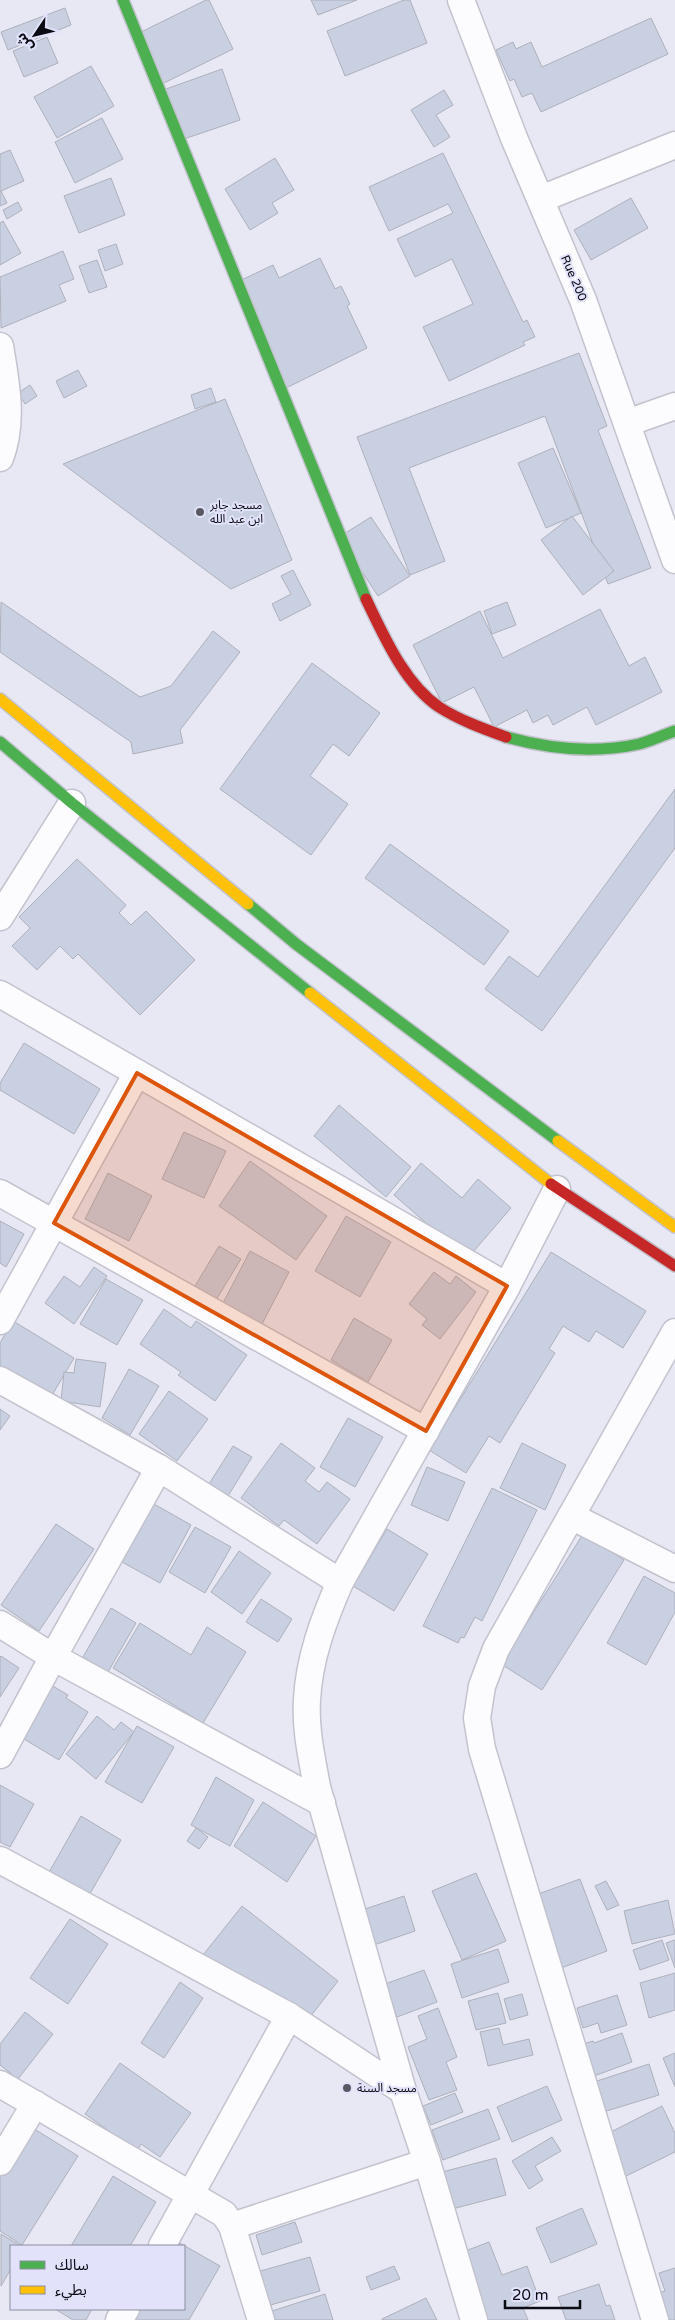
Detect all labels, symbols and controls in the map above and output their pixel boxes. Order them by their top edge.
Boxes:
north arrow [10,10,60,60]
text: ش [12,29,37,55]
street label: Rue 200 [558,253,590,303]
place label: مسجد جابر ابن عبد الله [209,498,263,526]
marker: مسجد جابر ابن عبد الله [194,506,206,518]
place label: مسجد السنة [357,2081,417,2095]
marker: مسجد السنة [341,2082,353,2094]
legend [10,2245,185,2310]
text: سالك [55,2256,89,2274]
scale bar [505,2278,580,2310]
text: بطيء [55,2281,87,2301]
text: 20 m [512,2286,549,2304]

